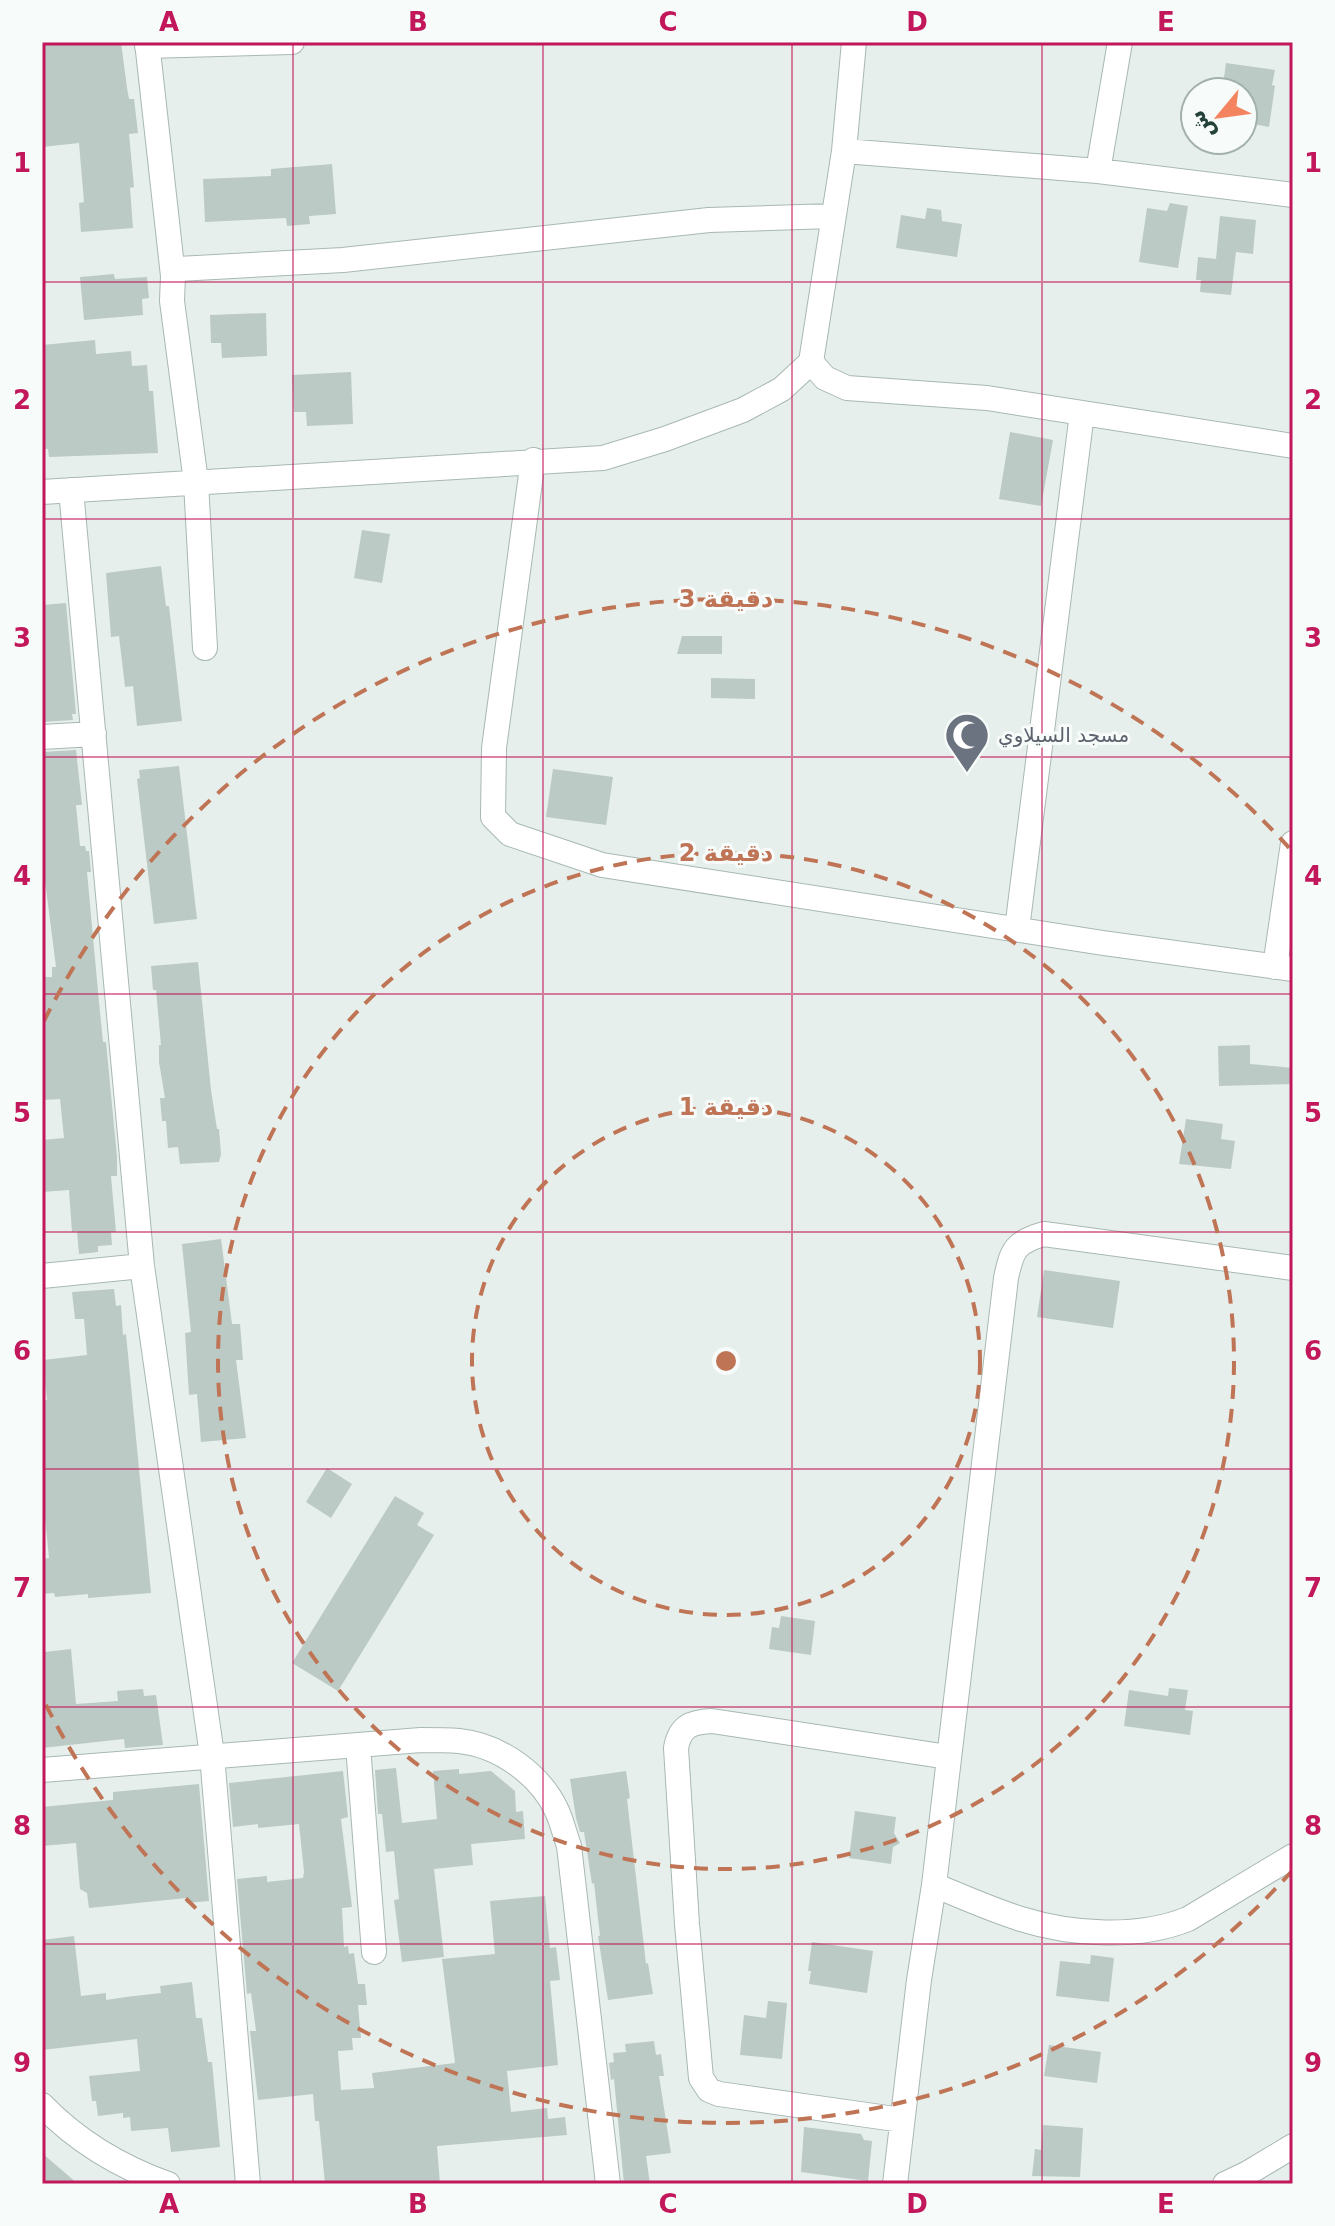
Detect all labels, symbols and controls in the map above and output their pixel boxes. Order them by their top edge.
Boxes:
text: A [159,7,179,37]
text: B [408,7,428,37]
text: C [658,7,678,37]
text: D [906,7,928,37]
text: E [1157,7,1175,37]
north arrow [1179,76,1259,156]
text: ش [1184,106,1220,145]
text: 1 [13,148,31,178]
text: 1 [1304,148,1322,178]
text: 2 [13,385,31,415]
text: 2 [1304,385,1322,415]
text: 3 دقيقة [679,585,773,613]
text: 3 [13,623,31,653]
text: 3 [1304,623,1322,653]
mosque icon: مسجد السيلاوي [943,711,991,774]
place label: مسجد السيلاوي [998,723,1129,748]
text: 2 دقيقة [679,839,773,867]
text: 4 [13,861,31,891]
text: 4 [1304,861,1322,891]
text: 1 دقيقة [679,1093,773,1121]
text: 5 [13,1098,31,1128]
text: 5 [1304,1098,1322,1128]
text: 6 [13,1336,31,1366]
text: 6 [1304,1336,1322,1366]
centre of rings [712,1347,740,1375]
text: 7 [13,1573,31,1603]
text: 7 [1304,1573,1322,1603]
text: 8 [13,1811,31,1841]
text: 8 [1304,1811,1322,1841]
text: 9 [13,2048,31,2078]
text: 9 [1304,2048,1322,2078]
text: A [159,2189,179,2219]
text: B [408,2189,428,2219]
text: C [658,2189,678,2219]
text: D [906,2189,928,2219]
text: E [1157,2189,1175,2219]

